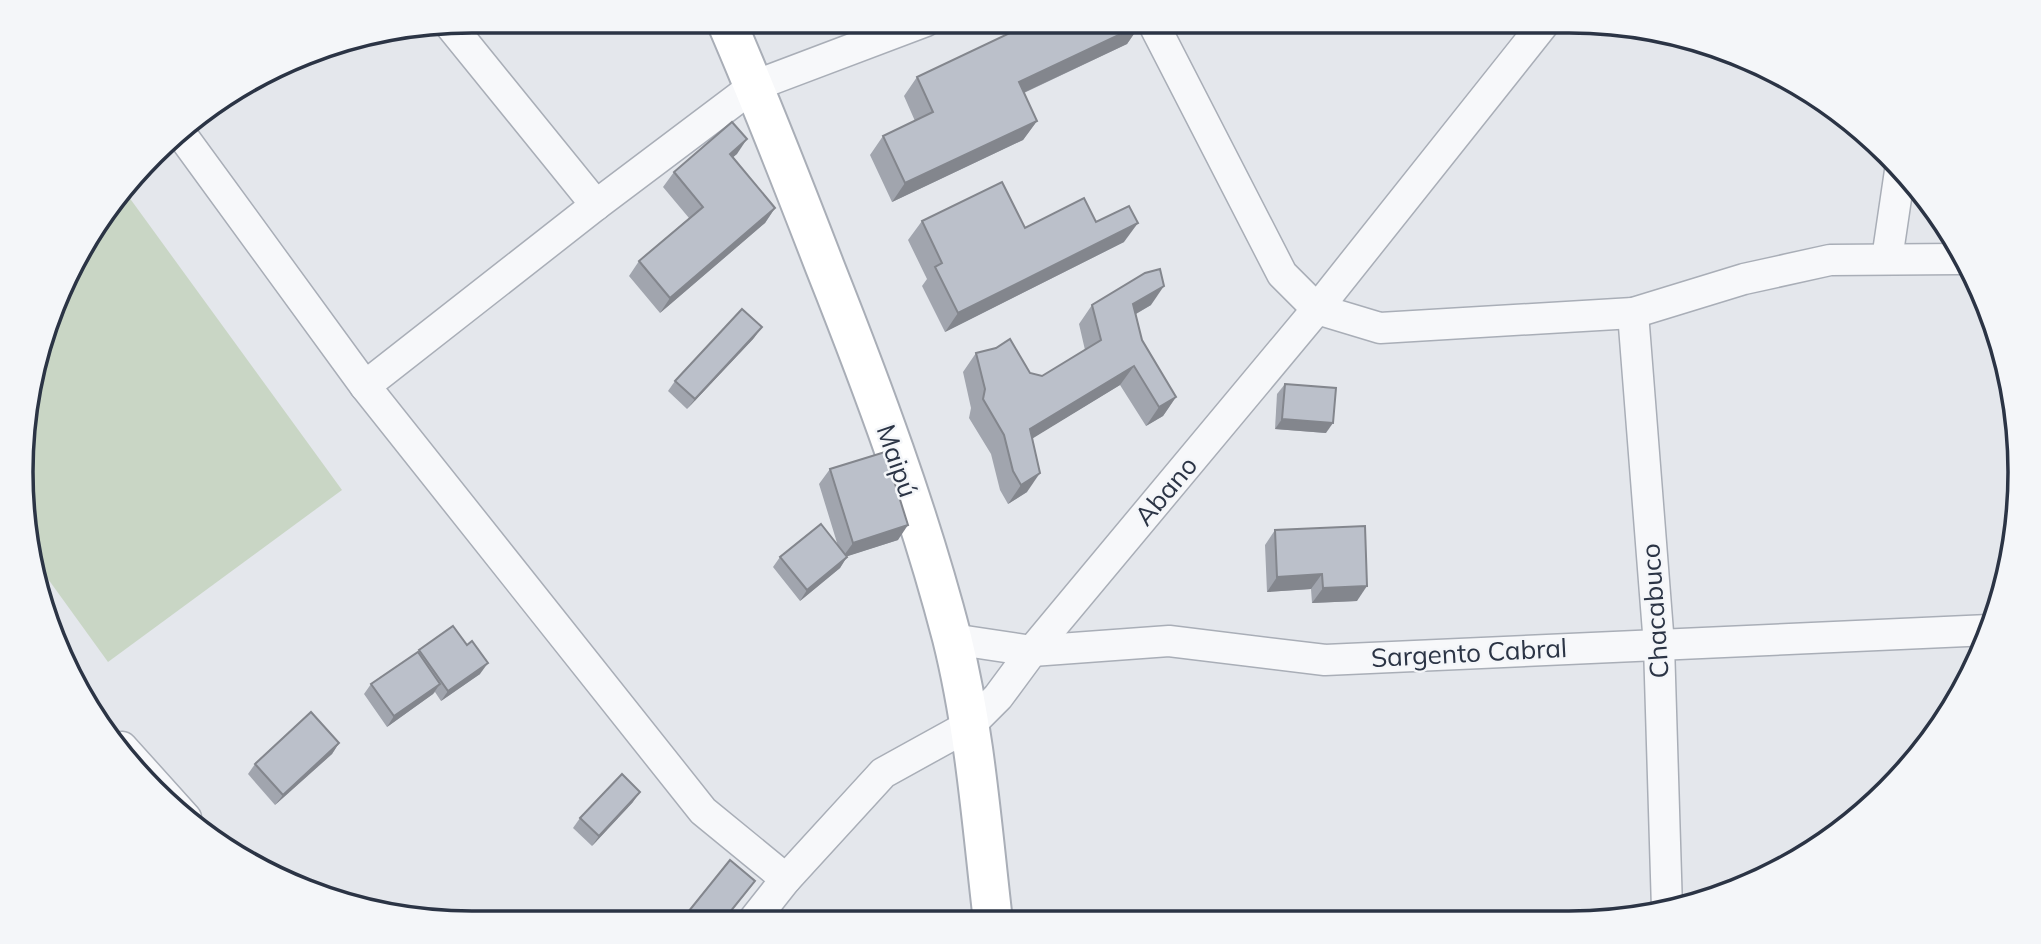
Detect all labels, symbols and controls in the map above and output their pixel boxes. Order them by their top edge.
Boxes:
street label: Maipú [870,420,925,502]
street label: Abano [1127,449,1204,532]
street label: Chacabuco [1633,543,1676,680]
street label: Sargento Cabral [1370,631,1568,674]

